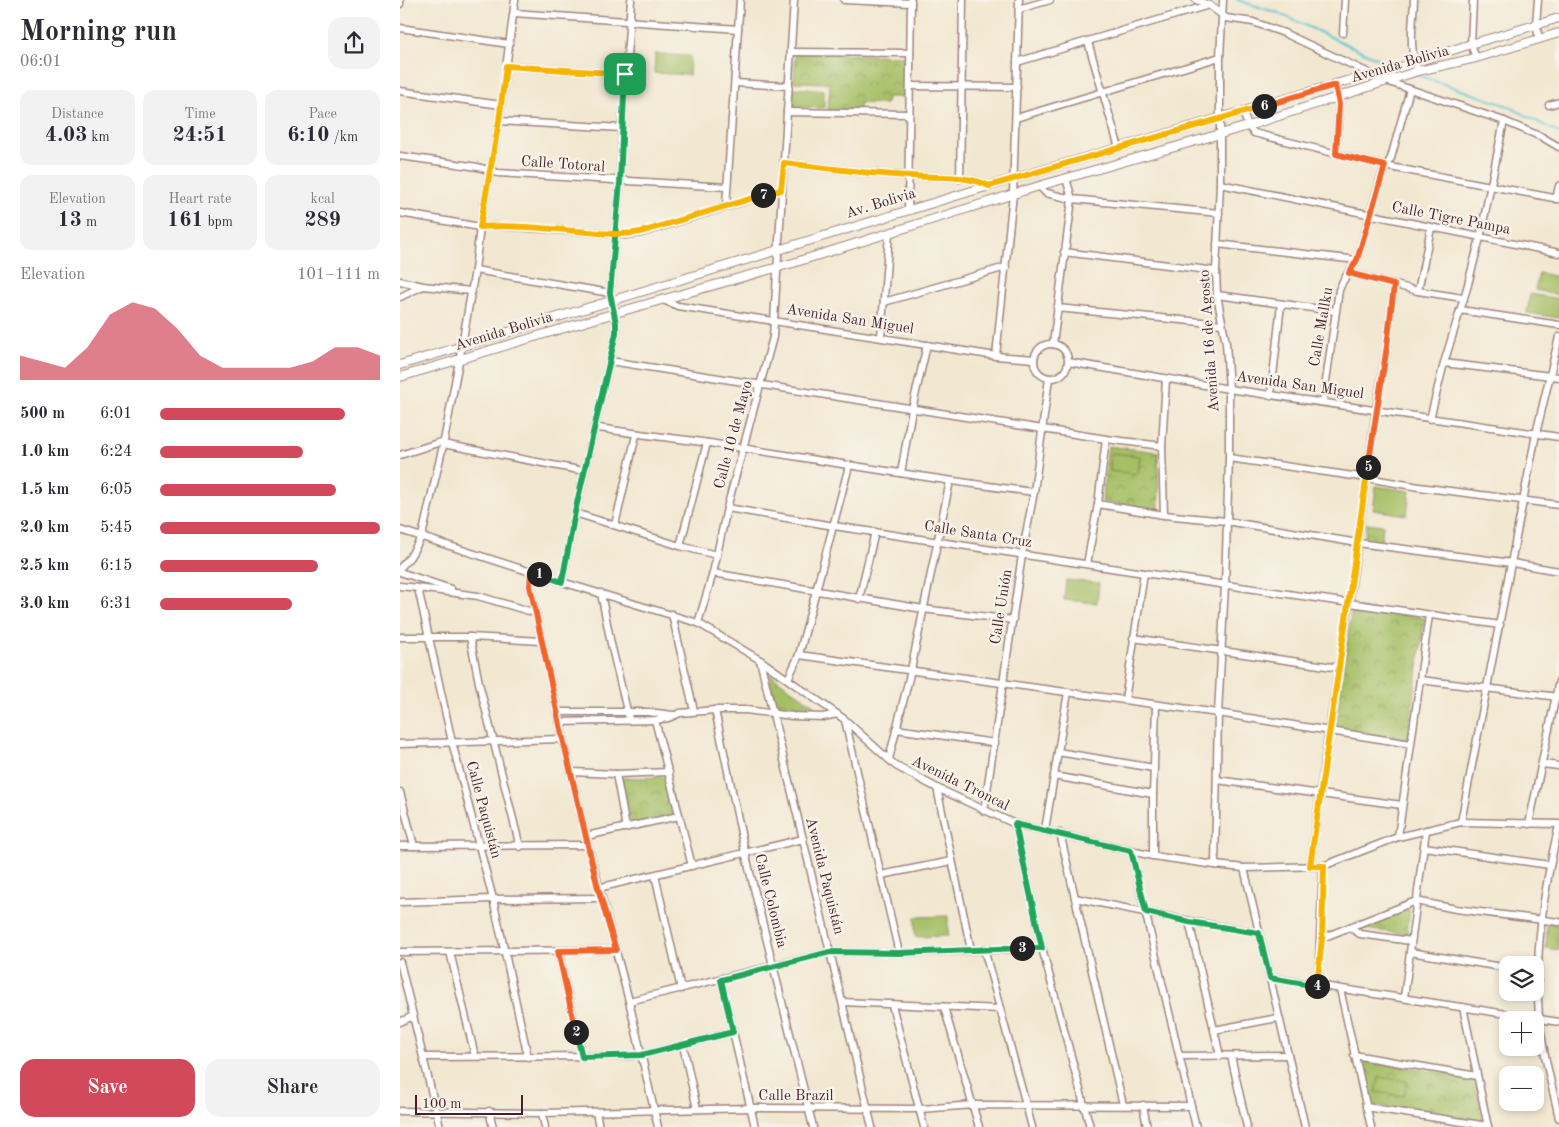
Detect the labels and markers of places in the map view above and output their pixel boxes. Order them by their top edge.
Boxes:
pin [604,53,646,95]
pin: 6 [1252,94,1276,118]
pin: 7 [750,182,776,208]
pin: 5 [1356,454,1380,480]
pin: 1 [526,562,552,586]
pin: 3 [1010,936,1034,960]
pin: 4 [1304,974,1330,998]
pin: 2 [564,1020,588,1044]

